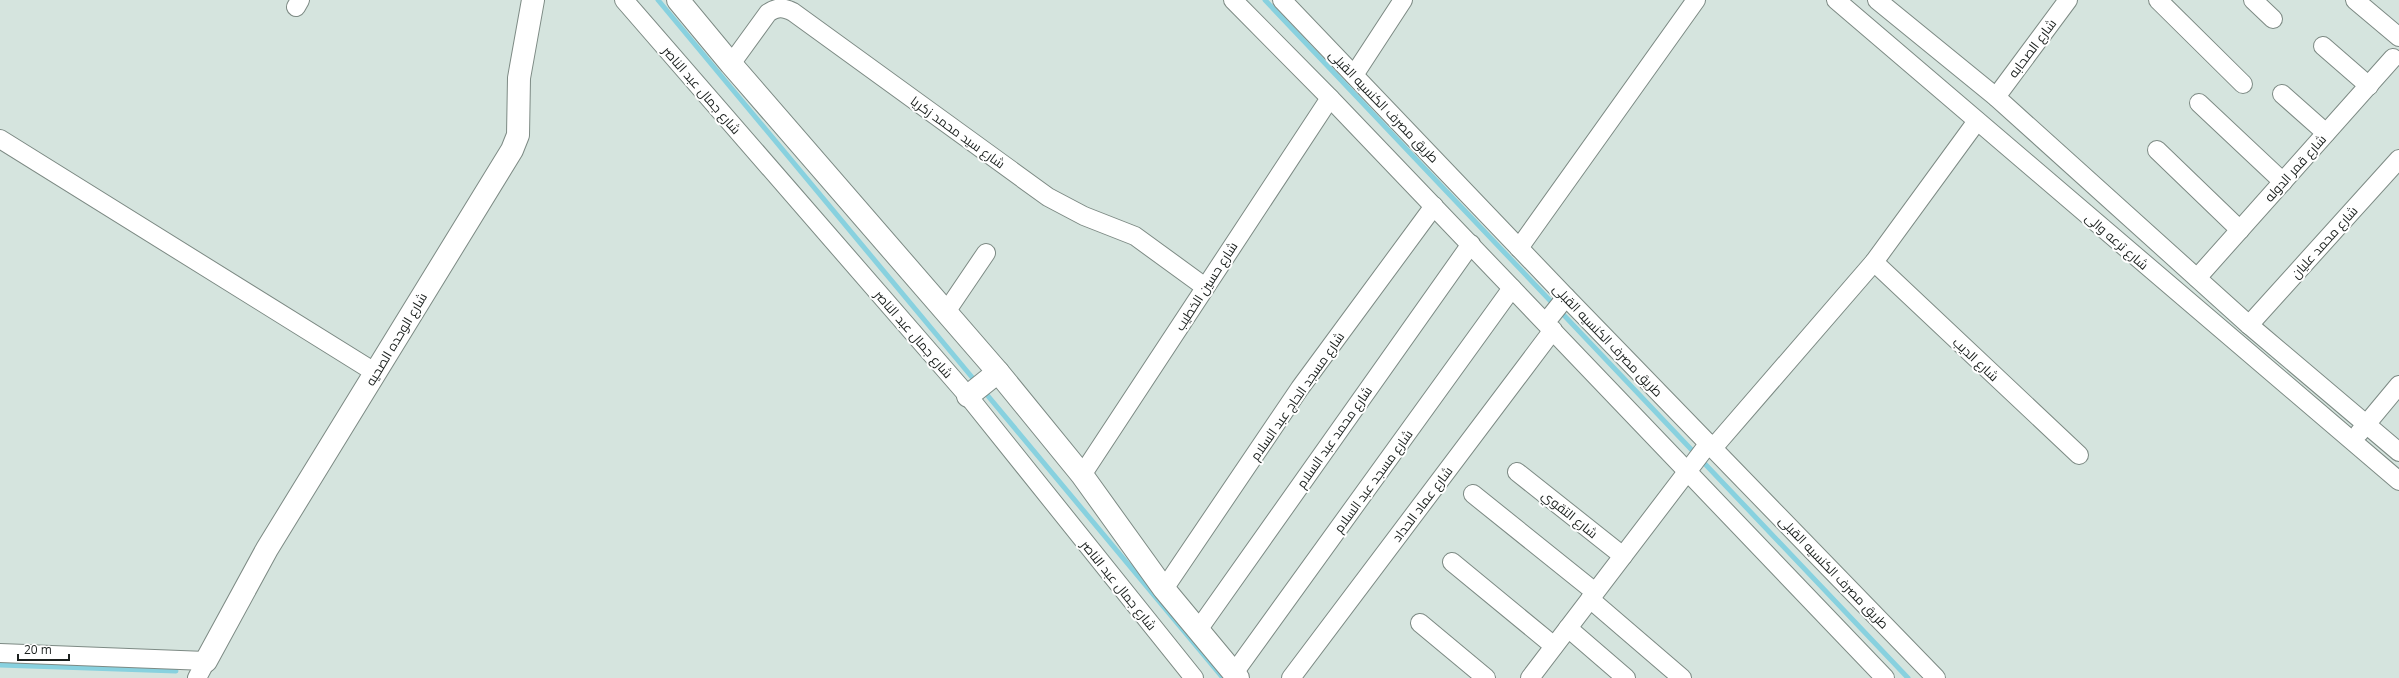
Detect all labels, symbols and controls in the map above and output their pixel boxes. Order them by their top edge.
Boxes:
street label: شارع الصحابه [2004,15,2060,81]
street label: شارع جمال عبد الناصر [658,41,745,138]
street label: طريق مصرف الكنسيه القبلى [1325,45,1443,167]
street label: شارع سيد محمد زكريا [907,92,1009,172]
street label: شارع قمر الدوله [2260,131,2330,205]
street label: شارع محمد عليان [2287,202,2361,282]
street label: شارع ترعه والى [2082,209,2152,273]
street label: شارع حسين الخطيب [1171,238,1241,334]
street label: طريق مصرف الكنسيه القبلى [1549,279,1667,401]
street label: شارع جمال عبد الناصر [870,285,957,382]
street label: شارع الوحده الصحيه [361,289,431,389]
street label: شارع مسجد الحاج عبد السلام [1246,328,1349,464]
street label: شارع الديب [1949,333,2003,385]
street label: شارع محمد عبد السلام [1292,382,1377,492]
street label: شارع مسجد عبد السلام [1330,426,1417,537]
street label: شارع عماد الحداد [1388,463,1456,545]
street label: شارع التقوي [1537,486,1602,544]
street label: طريق مصرف الكنسيه القبلى [1775,511,1893,633]
street label: شارع جمال عبد الناصر [1076,535,1161,634]
scale bar [18,636,69,662]
text: 20 m [24,641,52,658]

